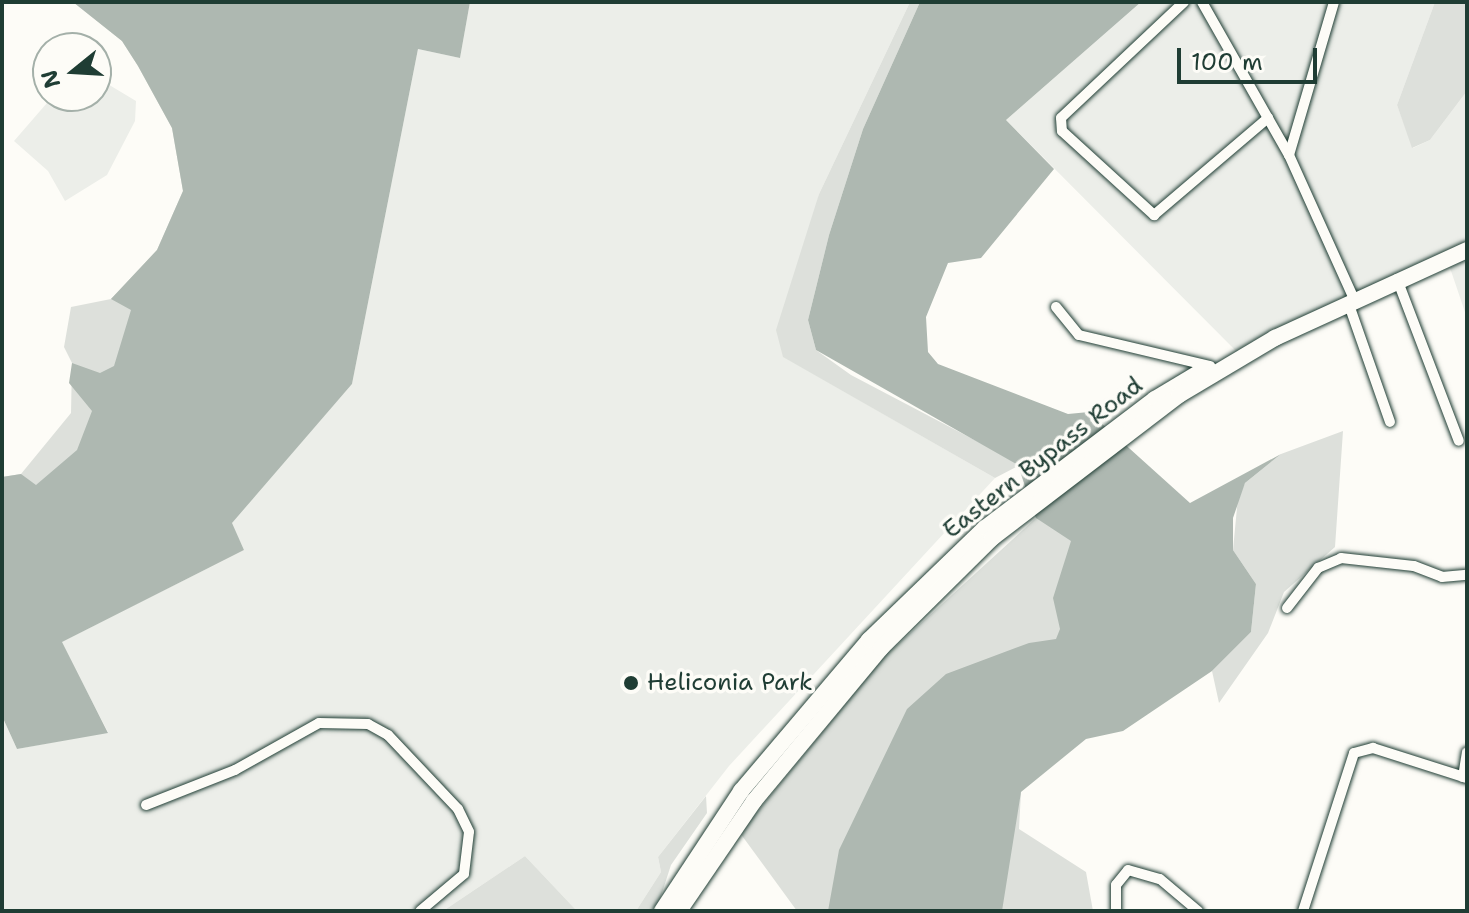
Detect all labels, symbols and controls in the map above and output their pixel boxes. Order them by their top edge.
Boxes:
north arrow [32,32,112,112]
scale bar [1181,32,1321,82]
text: 100 m [1191,46,1263,78]
text: N [34,66,67,92]
street label: Eastern Bypass Road [938,371,1148,545]
place label: Heliconia Park [647,669,813,697]
marker: Heliconia Park [622,674,640,692]

